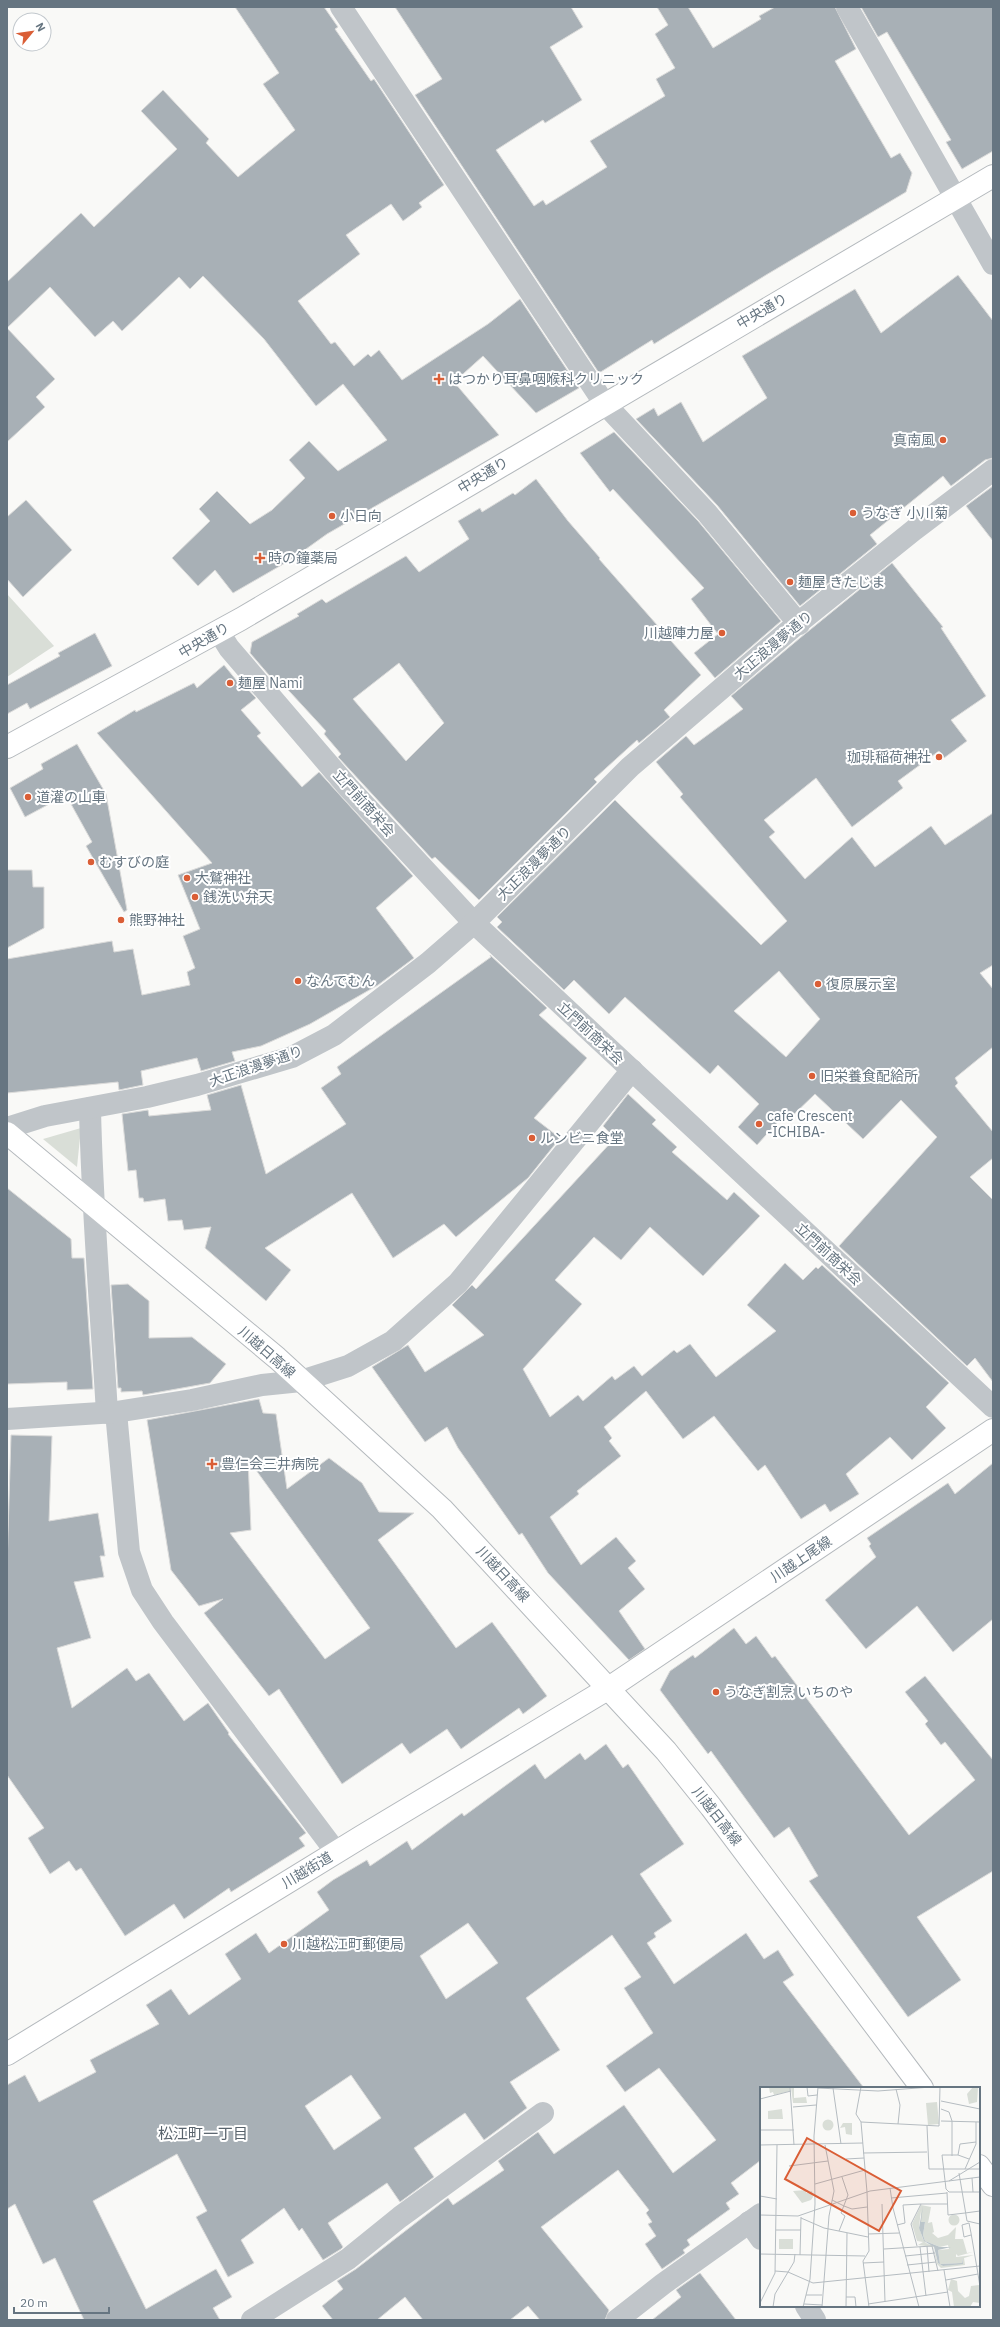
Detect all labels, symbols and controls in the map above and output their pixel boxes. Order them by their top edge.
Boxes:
north arrow [12,12,52,52]
text: N [33,20,49,34]
street label: 中央通り [733,289,791,333]
place label: はつかり耳鼻咽喉科クリニック [448,370,644,388]
marker: はつかり耳鼻咽喉科クリニック [433,373,445,385]
place label: 真南風 [893,431,935,449]
marker: 真南風 [938,435,948,445]
street label: 中央通り [454,453,512,497]
place label: うなぎ 小川菊 [861,504,948,522]
place label: 小日向 [340,507,382,525]
marker: うなぎ 小川菊 [848,508,858,518]
marker: 小日向 [327,511,337,521]
place label: 時の鐘薬局 [268,549,338,567]
marker: 時の鐘薬局 [255,553,265,563]
place label: 麺屋 きたじま [798,573,885,591]
marker: 麺屋 きたじま [785,577,795,587]
street label: 大正浪漫夢通り [730,607,816,683]
street label: 中央通り [175,618,233,662]
place label: 川越陣力屋 [644,624,714,642]
marker: 川越陣力屋 [717,628,727,638]
place label: 麺屋 Nami [238,674,302,692]
marker: 麺屋 Nami [225,678,235,688]
place label: 珈琲稲荷神社 [847,748,931,766]
marker: 珈琲稲荷神社 [934,752,944,762]
street label: 立門前商栄会 [329,766,399,840]
place label: 道灌の山車 [36,788,106,806]
marker: 道灌の山車 [23,792,33,802]
street label: 大正浪漫夢通り [493,822,575,904]
place label: むすびの庭 [99,853,169,871]
marker: むすびの庭 [86,857,96,867]
place label: 大鷲神社 [195,869,251,887]
marker: 大鷲神社 [182,873,192,883]
place label: 銭洗い弁天 [203,888,273,906]
marker: 銭洗い弁天 [190,892,200,902]
place label: 熊野神社 [129,911,185,929]
marker: 熊野神社 [116,915,126,925]
place label: なんでむん [306,972,375,990]
place label: 復原展示室 [826,975,896,993]
marker: なんでむん [293,976,303,986]
marker: 復原展示室 [813,979,823,989]
street label: 立門前商栄会 [554,998,628,1068]
street label: 大正浪漫夢通り [207,1042,305,1090]
place label: 旧栄養食配給所 [820,1067,918,1085]
marker: 旧栄養食配給所 [807,1071,817,1081]
place label: cafe Crescent -ICHIBA- [767,1107,853,1141]
marker: cafe Crescent -ICHIBA- [754,1119,764,1129]
place label: ルンビニ食堂 [540,1129,624,1147]
marker: ルンビニ食堂 [527,1133,537,1143]
street label: 立門前商栄会 [792,1219,866,1289]
street label: 川越日高線 [235,1322,299,1382]
place label: 豊仁会三井病院 [221,1455,319,1473]
marker: 豊仁会三井病院 [206,1458,218,1470]
street label: 川越上尾線 [767,1532,835,1586]
street label: 川越日高線 [473,1542,533,1606]
place label: うなぎ割烹 いちのや [724,1683,853,1701]
marker: うなぎ割烹 いちのや [711,1687,721,1697]
street label: 川越日高線 [688,1783,746,1849]
street label: 川越街道 [278,1848,336,1892]
place label: 川越松江町郵便局 [292,1935,404,1953]
marker: 川越松江町郵便局 [279,1939,289,1949]
inset map [760,2087,980,2307]
district label: 松江町一丁目 [158,2124,248,2143]
scale bar [14,2289,109,2315]
text: 20 m [20,2295,48,2310]

